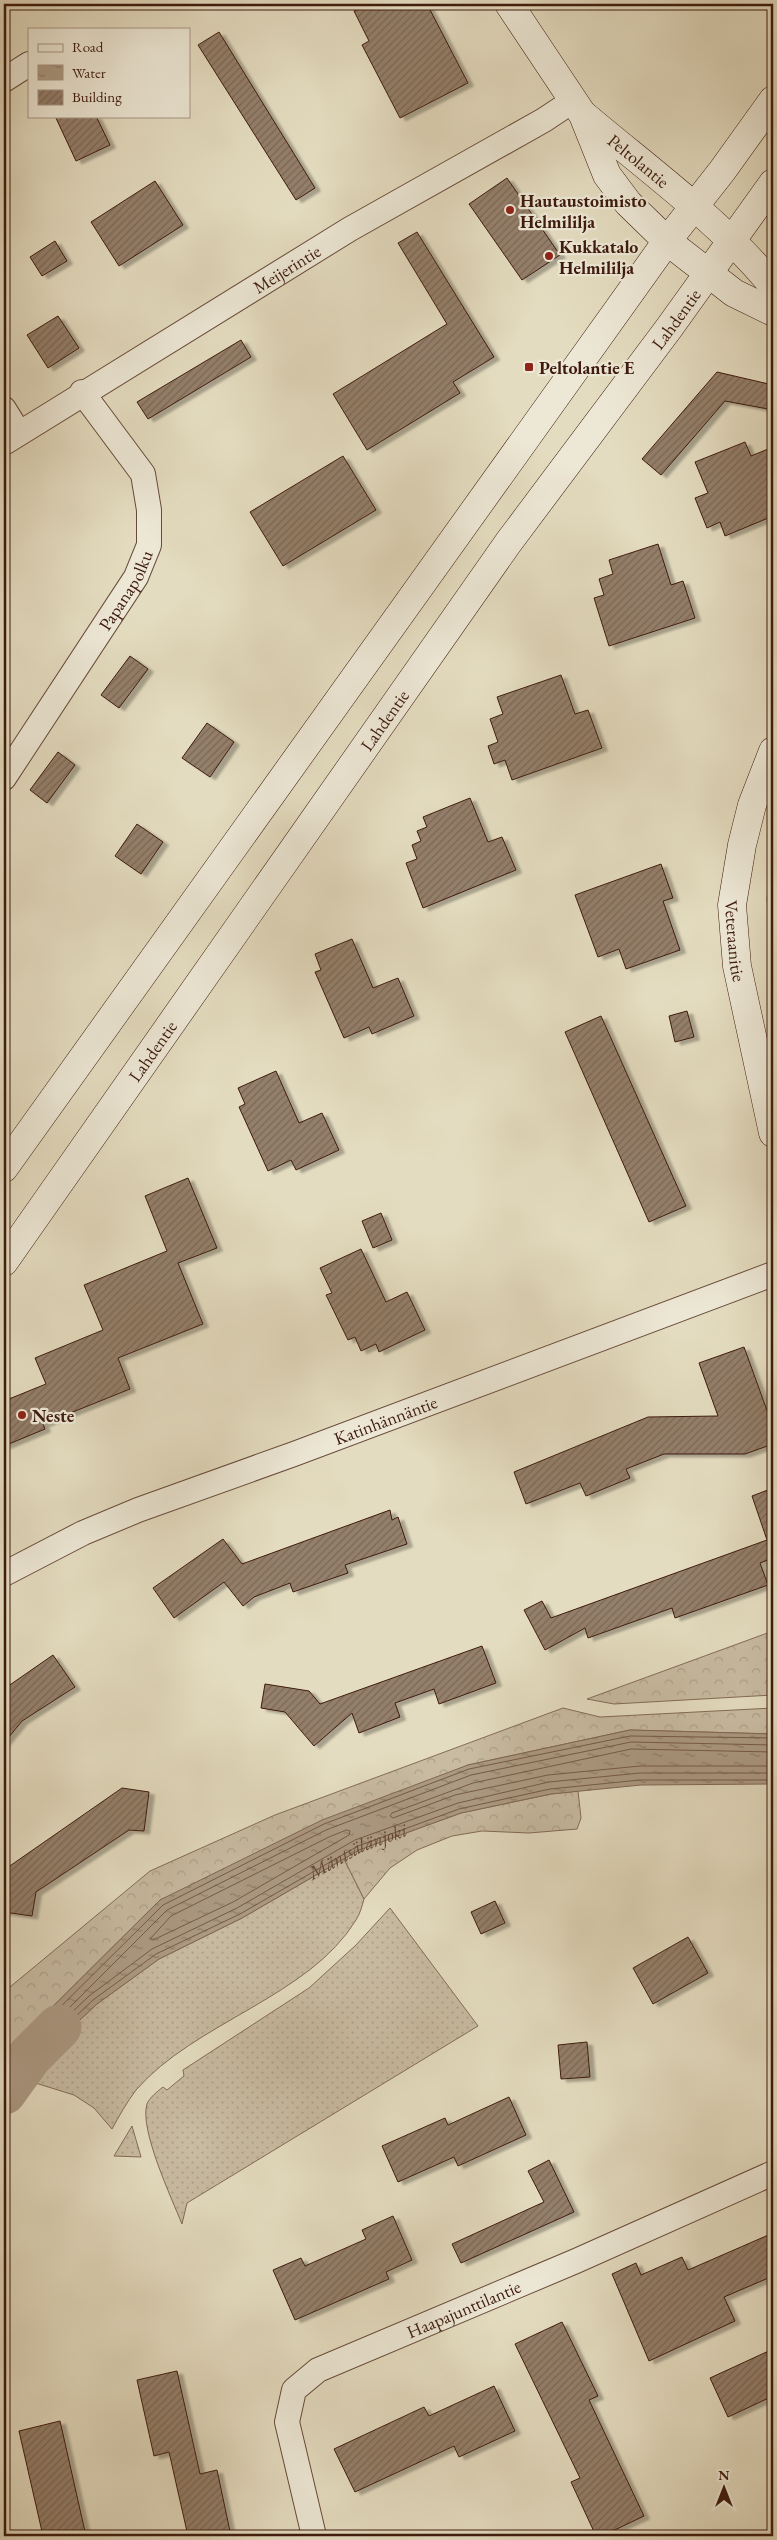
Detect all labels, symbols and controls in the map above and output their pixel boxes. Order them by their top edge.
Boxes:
legend [28,28,190,118]
text: Road [72,37,104,56]
text: Water [72,63,106,82]
text: Building [72,87,122,106]
street label: Peltolantie [603,128,675,192]
place label: Hautaustoimisto Helmililja [520,189,647,233]
marker: Hautaustoimisto Helmililja [504,204,516,216]
place label: Kukkatalo Helmililja [559,235,638,279]
street label: Meijerintie [248,239,325,298]
marker: Kukkatalo Helmililja [543,250,555,262]
street label: Lahdentie [646,284,705,354]
place label: Peltolantie E [539,356,635,379]
marker: Peltolantie E [523,361,535,373]
street label: Papanapolku [93,546,157,634]
street label: Lahdentie [355,685,413,755]
street label: Veteraanitie [720,899,752,984]
street label: Lahdentie [123,1016,182,1086]
street label: Katinhännäntie [331,1390,440,1449]
place label: Neste [32,1404,75,1427]
marker: Neste [16,1409,28,1421]
water label: Mäntsälänjoki [302,1816,412,1886]
street label: Haapajunttilantie [403,2274,524,2343]
north arrow [700,2462,750,2512]
text: N [718,2466,730,2484]

